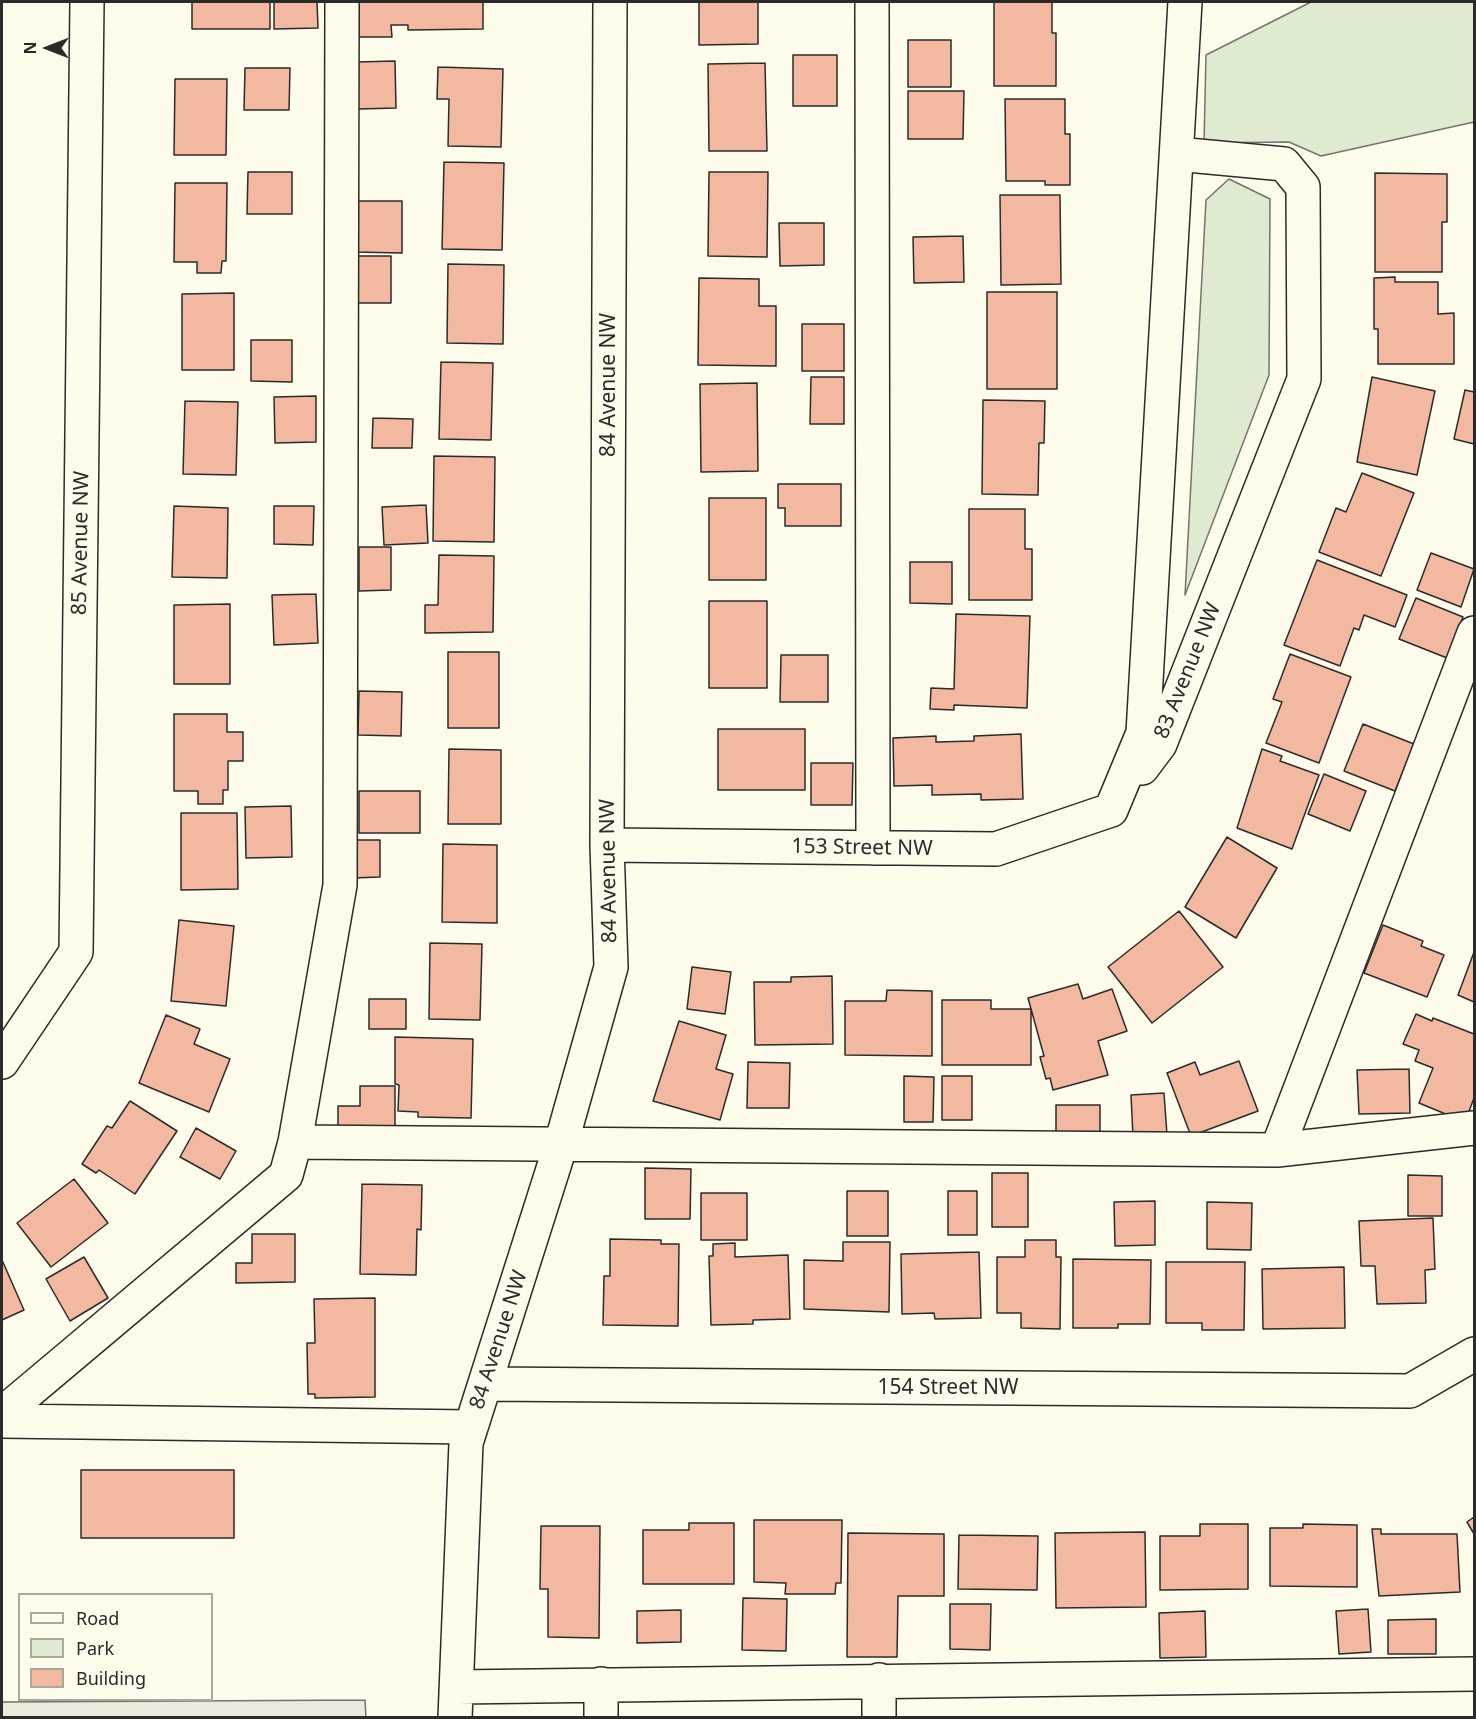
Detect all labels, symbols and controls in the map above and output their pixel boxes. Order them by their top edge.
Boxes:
north arrow [18,18,78,78]
text: N [19,42,41,55]
street label: 84 Avenue NW [596,313,622,457]
street label: 85 Avenue NW [67,471,95,615]
street label: 83 Avenue NW [1149,599,1227,743]
street label: 84 Avenue NW [595,799,623,943]
street label: 153 Street NW [791,834,933,862]
street label: 84 Avenue NW [465,1268,533,1412]
street label: 154 Street NW [877,1375,1019,1401]
legend [18,1593,213,1701]
text: Road [76,1606,119,1630]
text: Park [76,1636,114,1660]
text: Building [76,1666,146,1690]

